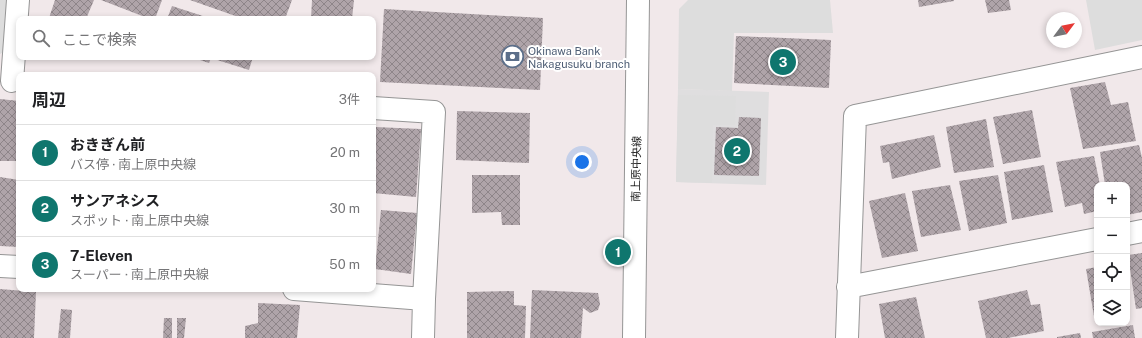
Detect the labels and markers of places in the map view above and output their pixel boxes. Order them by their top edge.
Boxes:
bank icon: Okinawa Bank Nakagusuku branch [499,44,525,70]
place label: Okinawa Bank Nakagusuku branch [528,45,630,70]
pin: 3 [770,47,796,77]
pin: 2 [724,136,750,166]
pin: 1 [605,237,631,267]

